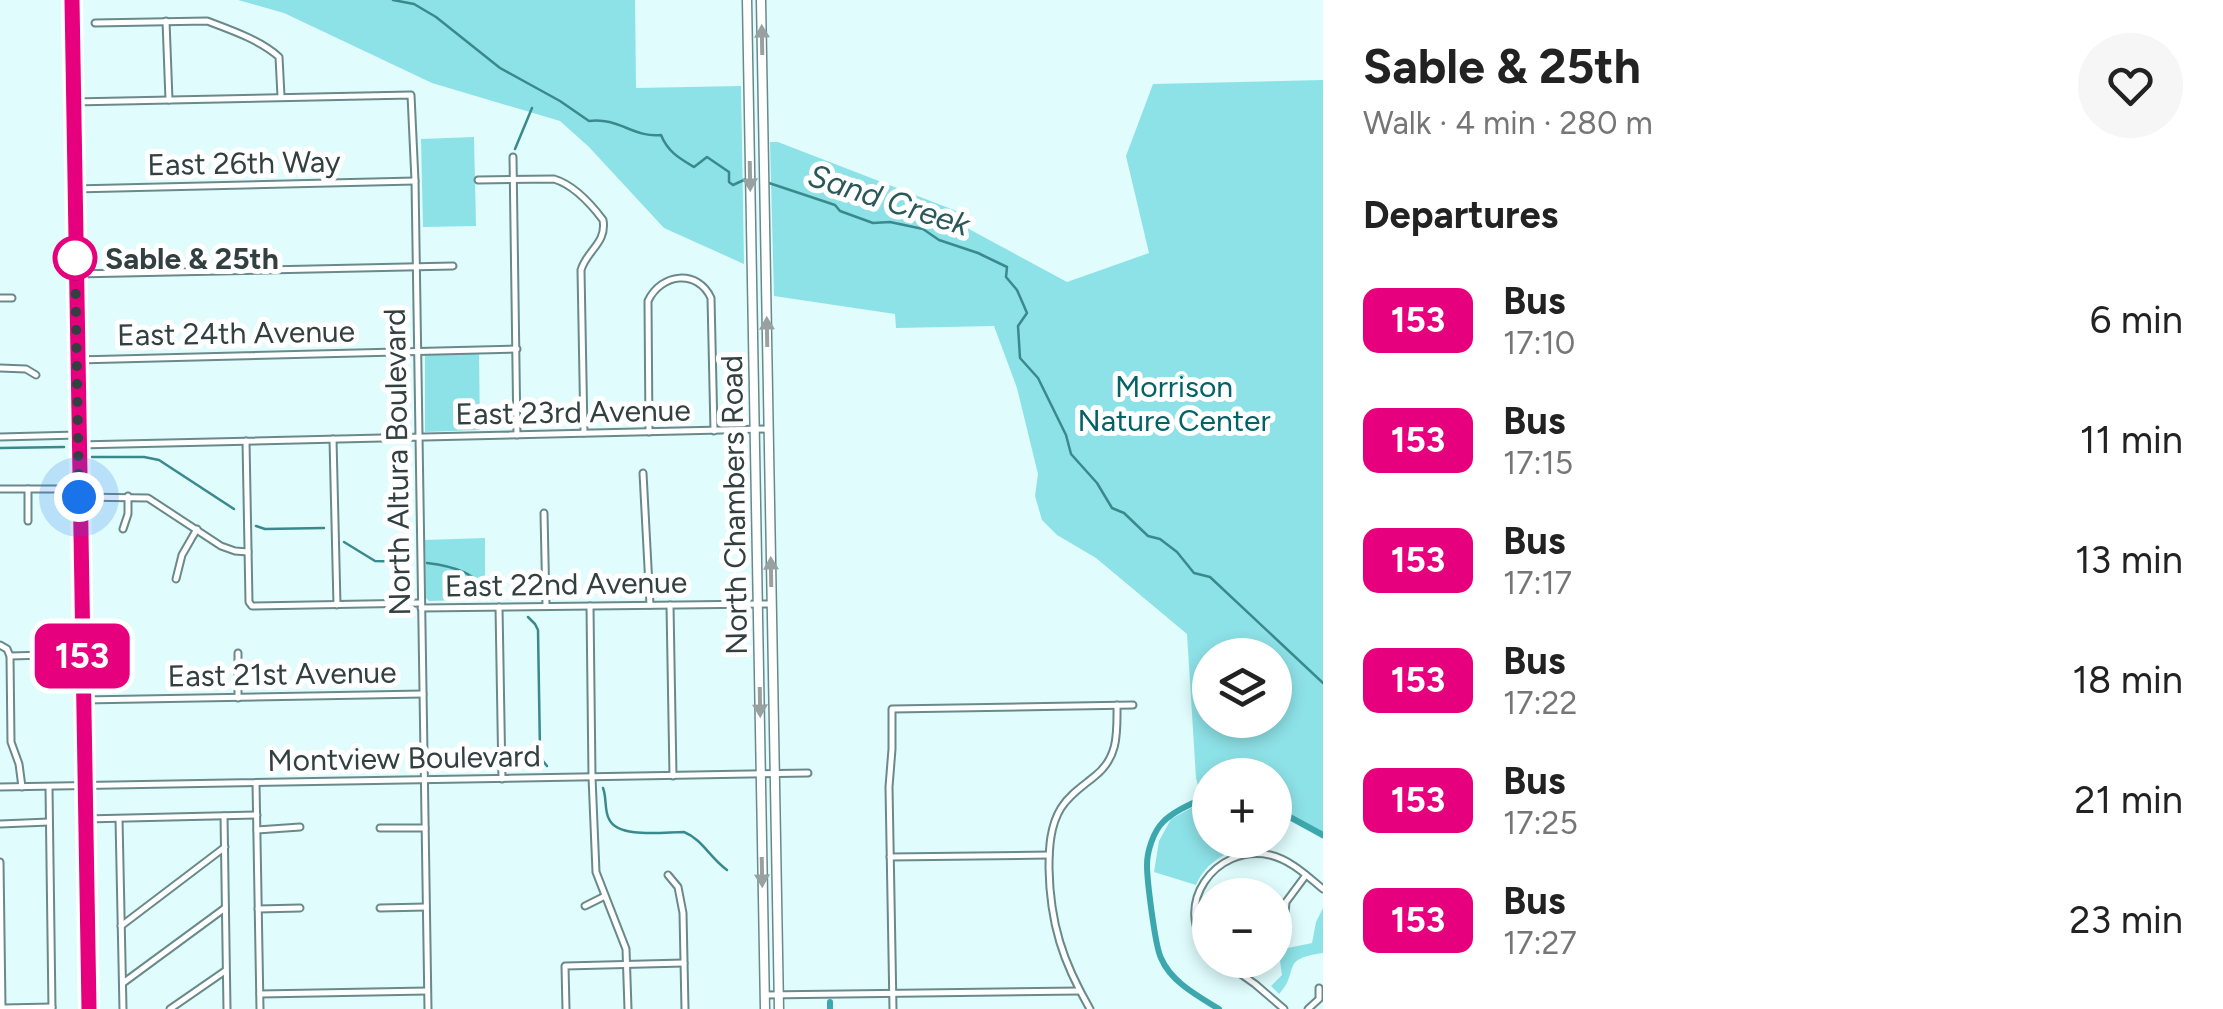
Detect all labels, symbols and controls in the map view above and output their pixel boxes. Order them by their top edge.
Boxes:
one-way arrow [753,24,769,56]
button: heart [2078,33,2183,138]
text: Sable & 25th [1363,37,1641,95]
text: Walk · 4 min · 280 m [1363,104,1653,142]
street label: East 26th Way [147,143,341,183]
water label: Sand Creek [803,156,976,244]
one-way arrow [742,160,758,192]
text: Departures [1363,192,1558,238]
marker: Sable & 25th [54,237,96,279]
place label: Sable & 25th [105,240,279,277]
text: Bus [1503,278,1566,324]
text: 6 min [2090,297,2183,343]
text: 153 [1391,299,1445,341]
street label: North Altura Boulevard [376,308,418,616]
street label: East 24th Avenue [117,312,355,354]
one-way arrow [759,315,775,347]
text: 17:10 [1503,324,1575,362]
street label: North Chambers Road [713,355,755,655]
park label: Morrison Nature Center [1077,368,1271,439]
street label: East 23rd Avenue [455,391,691,433]
text: Bus [1503,398,1566,444]
text: 11 min [2080,417,2183,463]
text: 153 [1391,419,1445,461]
text: 17:15 [1503,444,1573,482]
your location [54,472,104,522]
text: Bus [1503,518,1566,564]
text: 13 min [2075,537,2183,583]
text: 153 [1391,539,1445,581]
one-way arrow [763,555,779,587]
street label: East 22nd Avenue [444,563,688,605]
text: 17:17 [1503,564,1572,602]
line badge: 153 [24,624,140,688]
text: 153 [55,635,109,677]
map controls [1192,638,1292,978]
button: layers [1192,638,1292,738]
text: Bus [1503,638,1566,684]
street label: East 21st Avenue [167,654,397,694]
text: 18 min [2072,657,2183,703]
text: 153 [1391,659,1445,701]
text: 17:22 [1503,684,1577,722]
one-way arrow [752,686,768,718]
street label: Montview Boulevard [267,737,541,779]
button: + [1192,758,1292,858]
text: Bus [1503,758,1566,804]
text: 21 min [2074,777,2183,823]
text: 153 [1391,779,1445,821]
text: 17:25 [1503,804,1578,842]
one-way arrow [755,857,771,889]
button: − [1192,878,1292,978]
text: Bus [1503,878,1566,924]
text: 23 min [2069,897,2183,943]
text: 153 [1391,899,1445,941]
text: 17:27 [1503,924,1577,962]

